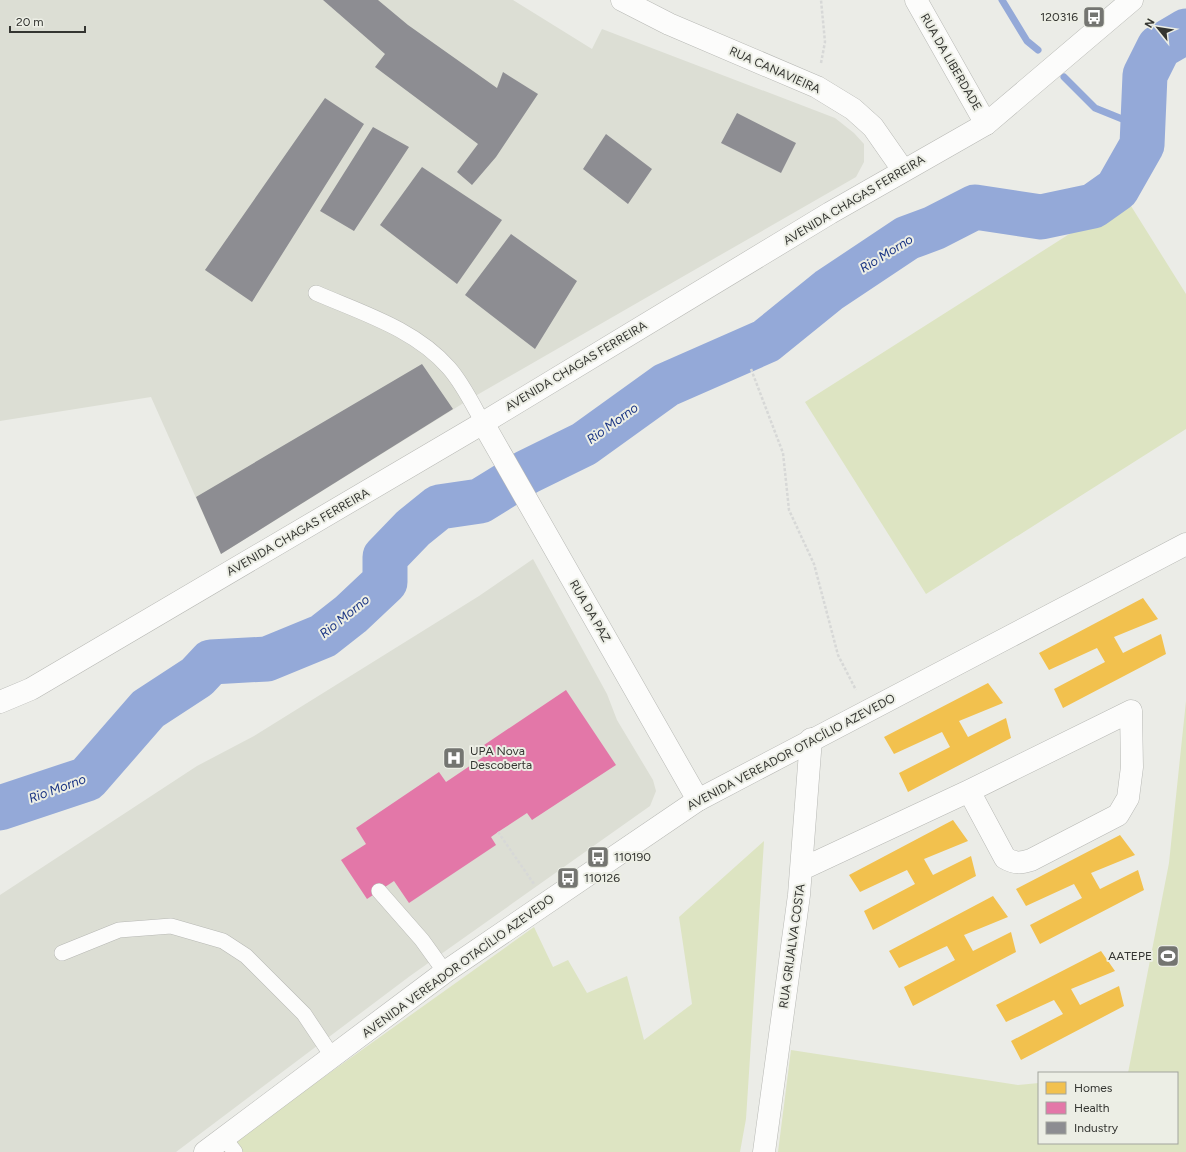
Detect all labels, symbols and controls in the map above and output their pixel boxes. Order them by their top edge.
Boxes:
bus stop icon: 120316 [1081,4,1107,30]
scale bar [10,8,85,34]
north arrow [1138,8,1178,48]
place label: 120316 [1040,10,1078,24]
street label: RUA DA LIBERDADE [918,11,984,113]
text: 20 m [16,15,44,29]
text: N [1142,16,1158,30]
street label: RUA CANAVIEIRA [727,44,823,96]
street label: AVENIDA CHAGAS FERREIRA [781,152,927,248]
water label: Rio Morno [857,231,916,276]
street label: AVENIDA CHAGAS FERREIRA [503,318,649,414]
water label: Rio Morno [584,400,641,447]
street label: AVENIDA CHAGAS FERREIRA [224,485,372,579]
street label: RUA DA PAZ [567,578,614,645]
water label: Rio Morno [316,591,373,641]
street label: AVENIDA VEREADOR OTACÍLIO AZEVEDO [685,691,897,813]
place label: UPA Nova Descoberta [470,744,532,772]
hospital icon: UPA Nova Descoberta [441,745,467,771]
water label: Rio Morno [27,771,88,806]
bus stop icon: 110190 [585,844,611,870]
place label: 110190 [614,850,651,864]
bus stop icon: 110126 [555,865,581,891]
place label: 110126 [584,871,620,885]
street label: RUA GRIJALVA COSTA [776,883,808,1009]
street label: AVENIDA VEREADOR OTACÍLIO AZEVEDO [359,892,557,1040]
sports icon: AATEPE [1155,943,1181,969]
place label: AATEPE [1108,949,1152,963]
legend [1038,1072,1178,1144]
text: Homes [1074,1081,1113,1095]
text: Health [1074,1101,1110,1115]
text: Industry [1074,1121,1119,1135]

